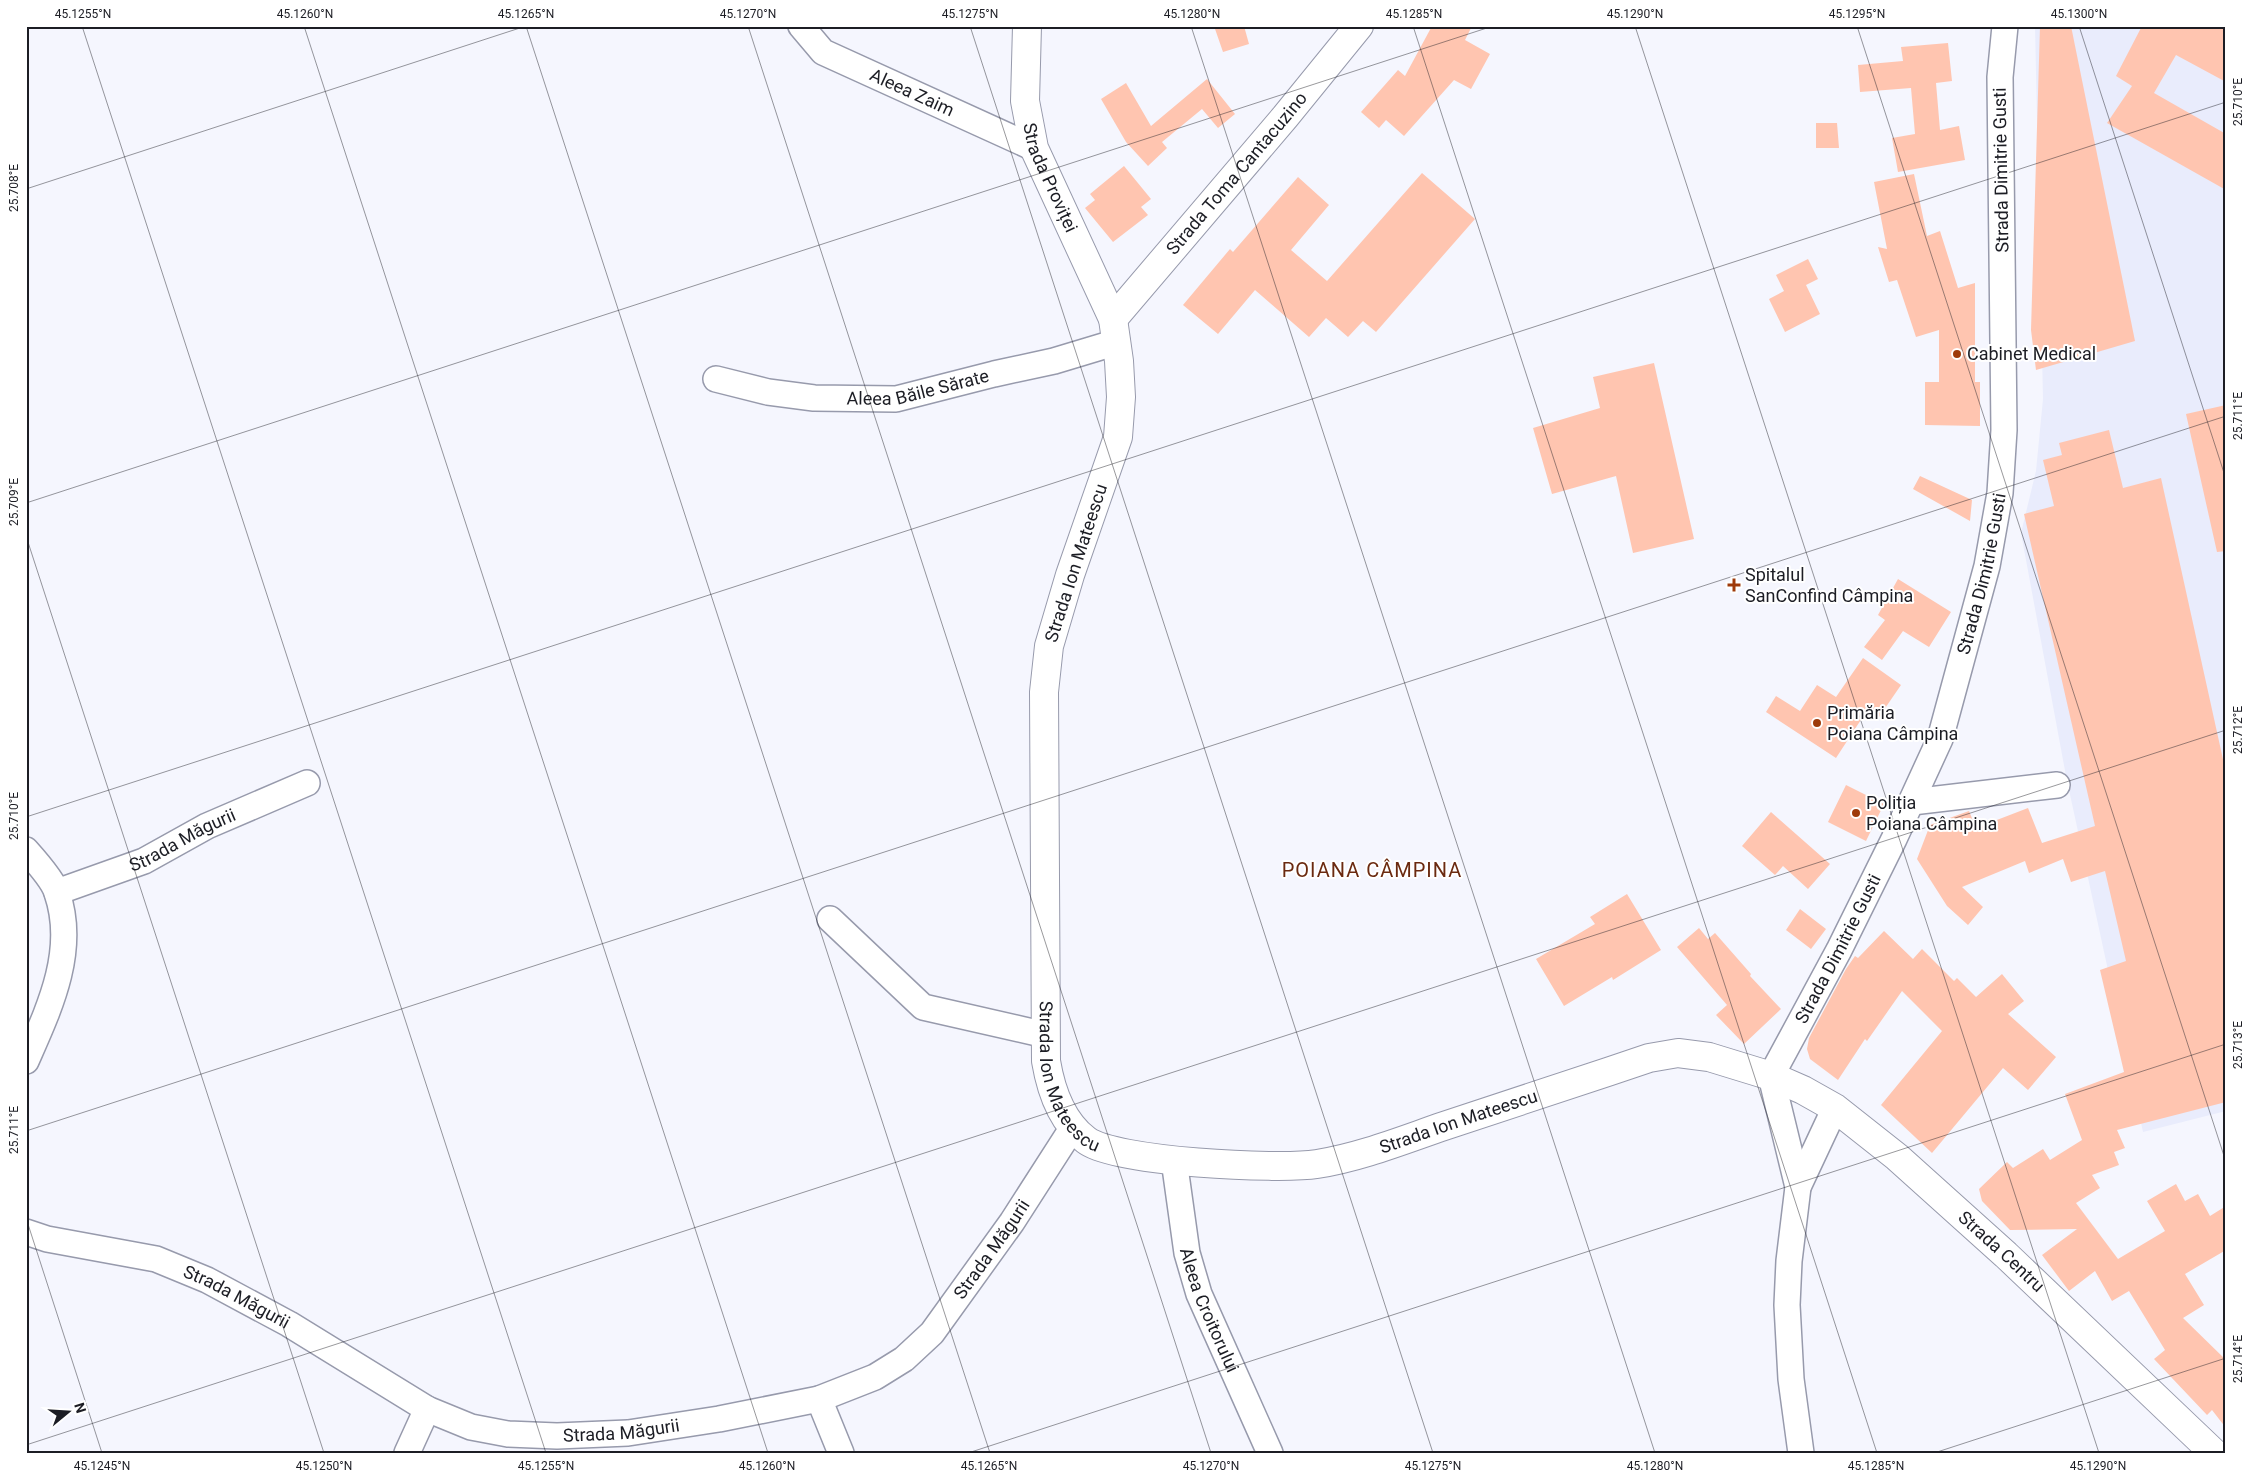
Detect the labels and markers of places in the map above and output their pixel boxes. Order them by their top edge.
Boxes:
place label: Cabinet Medical [1967,343,2096,364]
marker: Cabinet Medical [1951,348,1963,360]
place label: Spitalul SanConfind Câmpina [1745,564,1913,606]
marker: Spitalul SanConfind Câmpina [1727,578,1741,592]
place label: Primăria Poiana Câmpina [1827,702,1958,744]
marker: Primăria Poiana Câmpina [1811,717,1823,729]
place label: Poliția Poiana Câmpina [1866,792,1997,834]
marker: Poliția Poiana Câmpina [1850,807,1862,819]

